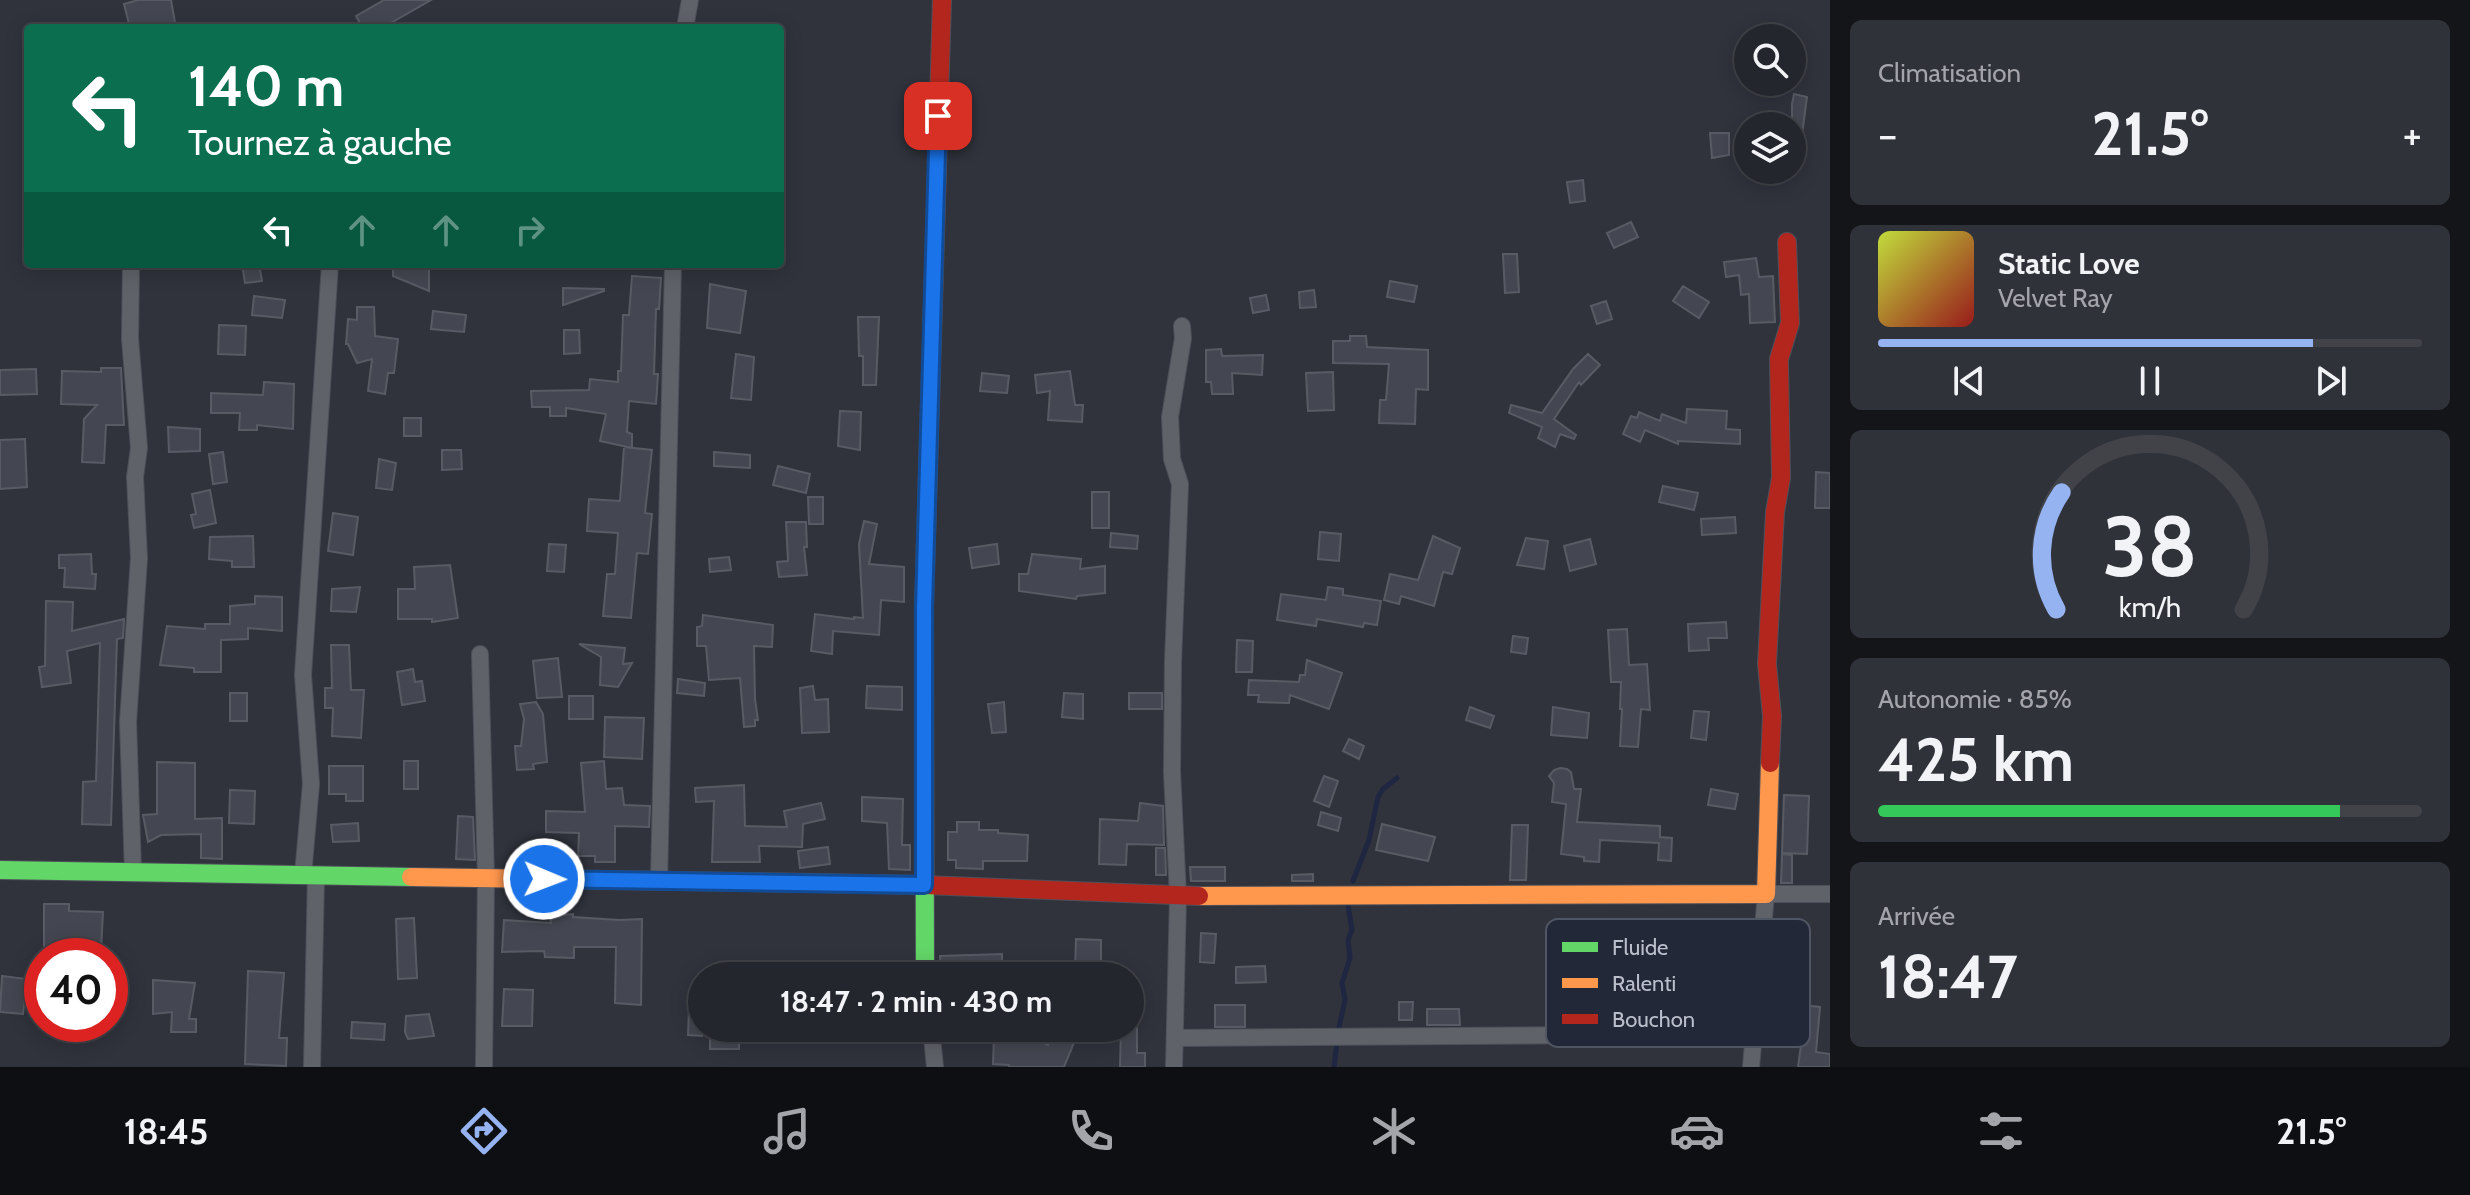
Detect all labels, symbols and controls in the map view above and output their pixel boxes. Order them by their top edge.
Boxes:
map controls [1734,24,1806,184]
button: search [1734,24,1806,96]
text: 140 m [188,52,344,120]
icon: left [56,56,160,160]
text: Climatisation [1878,57,2021,89]
pin [904,82,972,150]
icon: arrive [916,94,960,138]
text: 21.5° [2092,97,2208,170]
text: − [1878,108,1897,161]
text: + [2403,108,2422,161]
button: layers [1734,112,1806,184]
text: Tournez à gauche [188,120,452,164]
icon: left [256,208,300,252]
icon: ahead [340,208,384,252]
icon: ahead [424,208,468,252]
icon: right [508,208,552,252]
text: Static Love [1998,245,2140,282]
text: Velvet Ray [1998,282,2113,314]
icon: previous [1947,359,1991,403]
icon: pause [2128,359,2172,403]
icon: next [2309,359,2353,403]
text: 38 [2102,495,2198,596]
text: km/h [2119,589,2181,624]
text: Autonomie · 85% [1878,683,2072,715]
text: 425 km [1878,723,2074,796]
position arrow [502,837,586,921]
text: Arrivée [1878,900,1955,932]
legend [1546,919,1810,1047]
text: Fluide [1612,934,1668,961]
speed limit sign: 40 [24,938,128,1042]
text: 18:47 [1878,940,2018,1013]
text: Ralenti [1612,970,1676,997]
text: 18:47 · 2 min · 430 m [780,983,1052,1020]
text: Bouchon [1612,1006,1695,1033]
icon: directions [456,1103,512,1159]
icon: music [759,1103,815,1159]
icon: phone [1063,1103,1119,1159]
icon: climate [1366,1103,1422,1159]
icon: car [1669,1103,1725,1159]
icon: filters [1973,1103,2029,1159]
text: 18:45 [124,1109,208,1153]
text: 21.5° [2276,1109,2346,1153]

